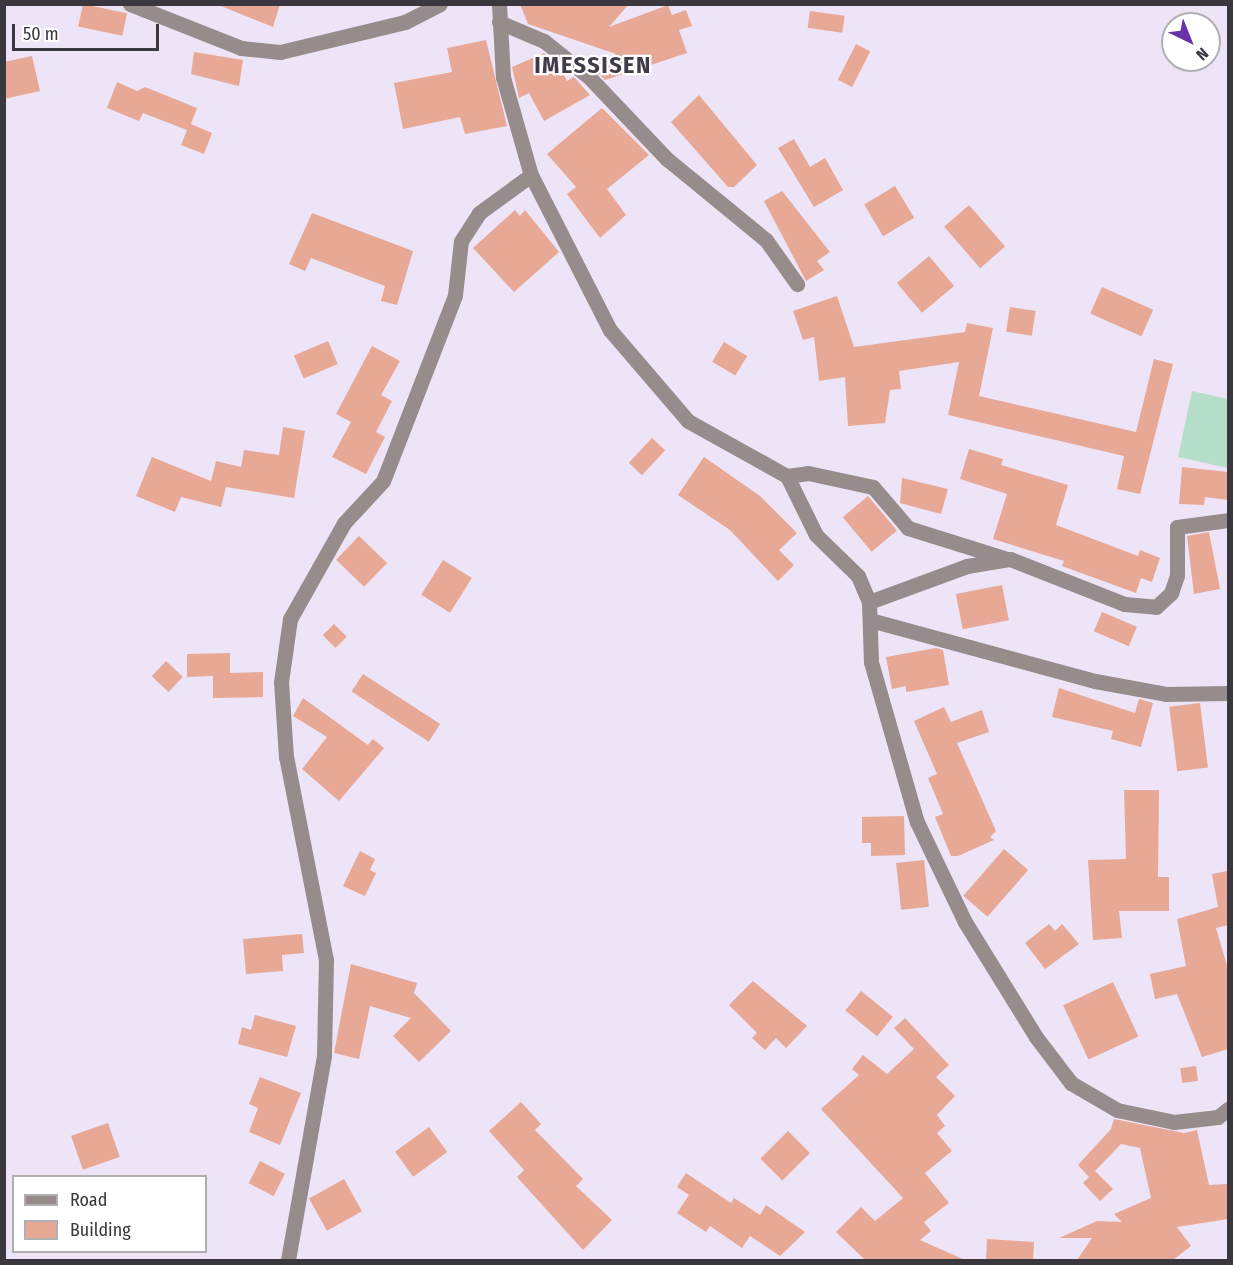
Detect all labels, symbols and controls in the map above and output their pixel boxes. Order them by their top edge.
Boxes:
scale bar [15,12,162,50]
north arrow [1161,12,1221,72]
text: 50 m [23,23,59,45]
text: N [1192,44,1212,64]
district label: IMESSISEN [534,52,652,80]
legend [12,1175,207,1253]
text: Road [70,1189,107,1211]
text: Building [70,1219,131,1241]

